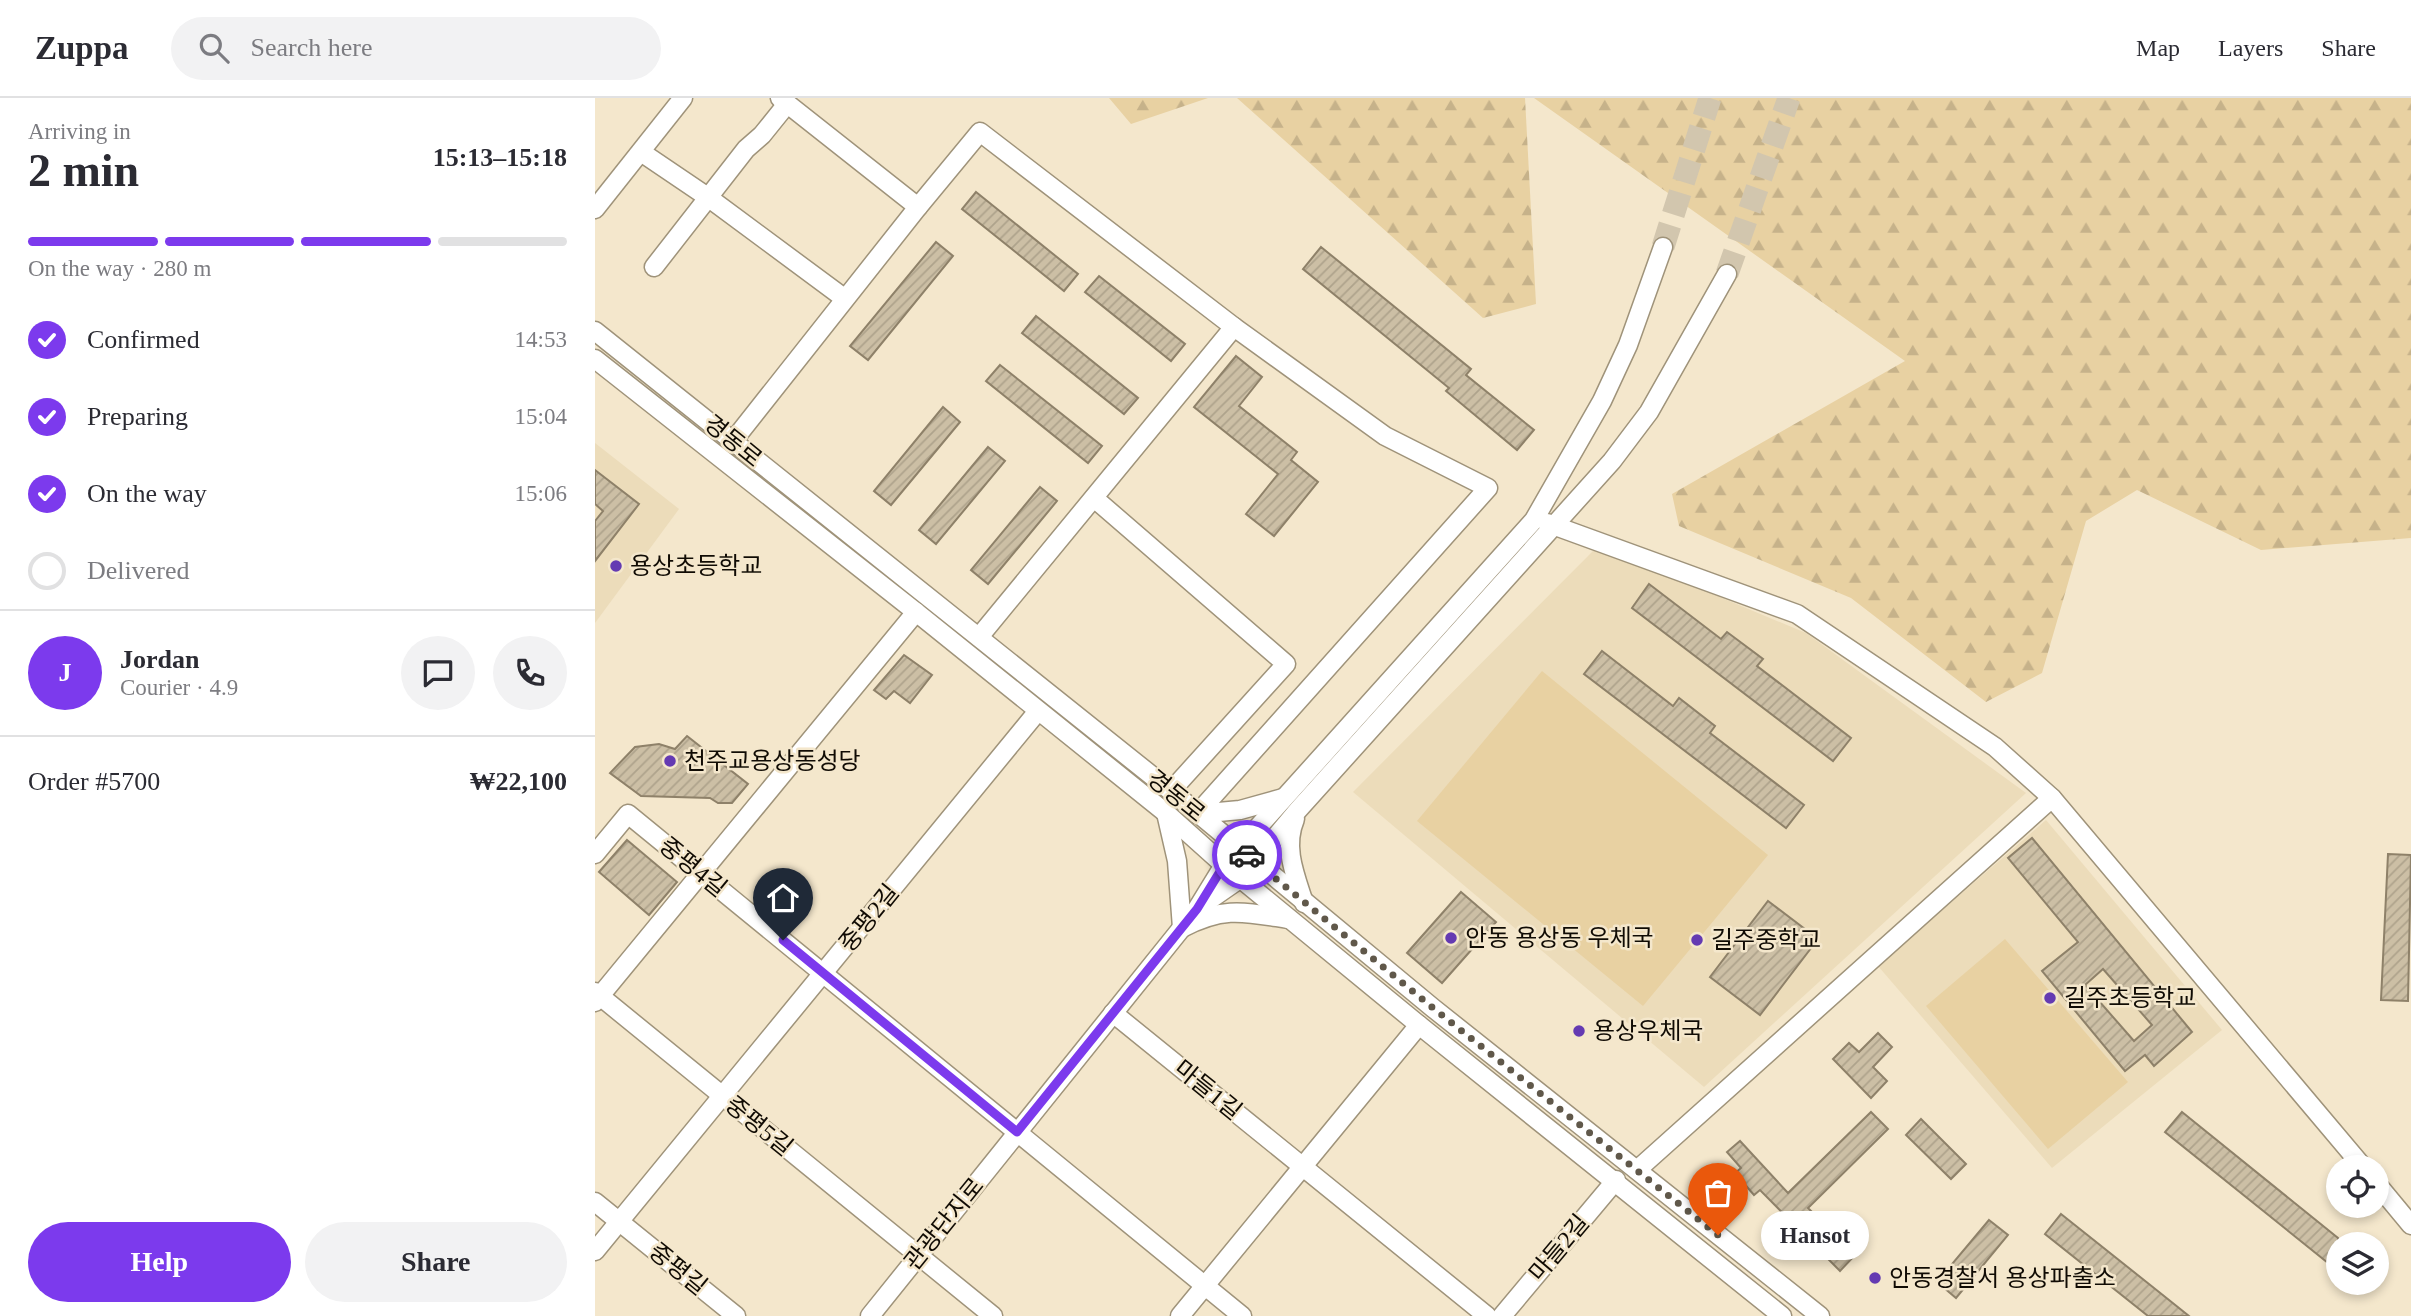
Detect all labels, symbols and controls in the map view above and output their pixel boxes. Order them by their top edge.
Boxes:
search box [171,17,661,80]
icon: search [195,29,233,67]
text: Zuppa [35,30,129,66]
text: Search here [251,33,373,62]
text: Map [2136,35,2180,61]
text: Layers [2218,35,2283,61]
text: Share [2321,35,2376,61]
text: Arriving in [28,119,131,144]
text: 15:13–15:18 [433,143,567,172]
text: 2 min [28,145,139,196]
text: On the way · 280 m [28,256,211,281]
icon: check [28,321,66,359]
text: Confirmed [87,325,200,354]
text: 14:53 [515,327,567,352]
icon: check [28,398,66,436]
text: Preparing [87,402,188,431]
text: 15:04 [515,404,567,429]
street label: 경동로 [699,410,767,472]
icon: check [28,475,66,513]
text: On the way [87,479,207,508]
text: 15:06 [515,481,567,506]
place label: 용상초등학교 [630,553,762,579]
text: Delivered [87,556,190,585]
marker: 용상초등학교 [608,558,624,574]
button: chat [401,636,475,710]
button: phone [493,636,567,710]
text: Jordan [120,645,199,674]
text: J [59,658,72,687]
text: Courier · 4.9 [120,675,238,700]
place label: 천주교용상동성당 [684,748,861,774]
marker: 천주교용상동성당 [662,753,678,769]
street label: 경동로 [1142,765,1210,827]
text: Order #5700 [28,767,160,796]
text: ₩22,100 [470,767,567,796]
courier [1212,820,1282,890]
street label: 중평4길 [654,832,732,902]
icon: car [1228,836,1266,874]
pin [753,868,813,940]
icon: home [764,879,802,917]
street label: 중평2길 [834,879,904,957]
place label: 안동 용상동 우체국 [1465,925,1654,951]
place label: 길주중학교 [1711,927,1821,953]
marker: 안동 용상동 우체국 [1443,930,1459,946]
marker: 길주중학교 [1689,932,1705,948]
place label: 길주초등학교 [2064,985,2196,1011]
marker: 길주초등학교 [2042,990,2058,1006]
place label: 용상우체국 [1593,1018,1703,1044]
marker: 용상우체국 [1571,1023,1587,1039]
street label: 마들1길 [1169,1055,1247,1125]
street label: 중평5길 [720,1091,798,1161]
map controls [2326,1155,2389,1295]
button: locate [2326,1155,2389,1218]
pin [1688,1163,1748,1235]
street label: 관광단지로 [899,1173,989,1275]
icon: bag [1699,1174,1737,1212]
street label: 마들2길 [1524,1210,1594,1286]
callout: Hansot [1760,1210,1869,1260]
button: Help [28,1222,291,1302]
button: Share [305,1222,567,1302]
text: Hansot [1780,1223,1850,1248]
button: layers [2326,1232,2389,1295]
street label: 중평길 [644,1238,712,1300]
place label: 안동경찰서 용상파출소 [1889,1265,2116,1291]
marker: 안동경찰서 용상파출소 [1867,1270,1883,1286]

